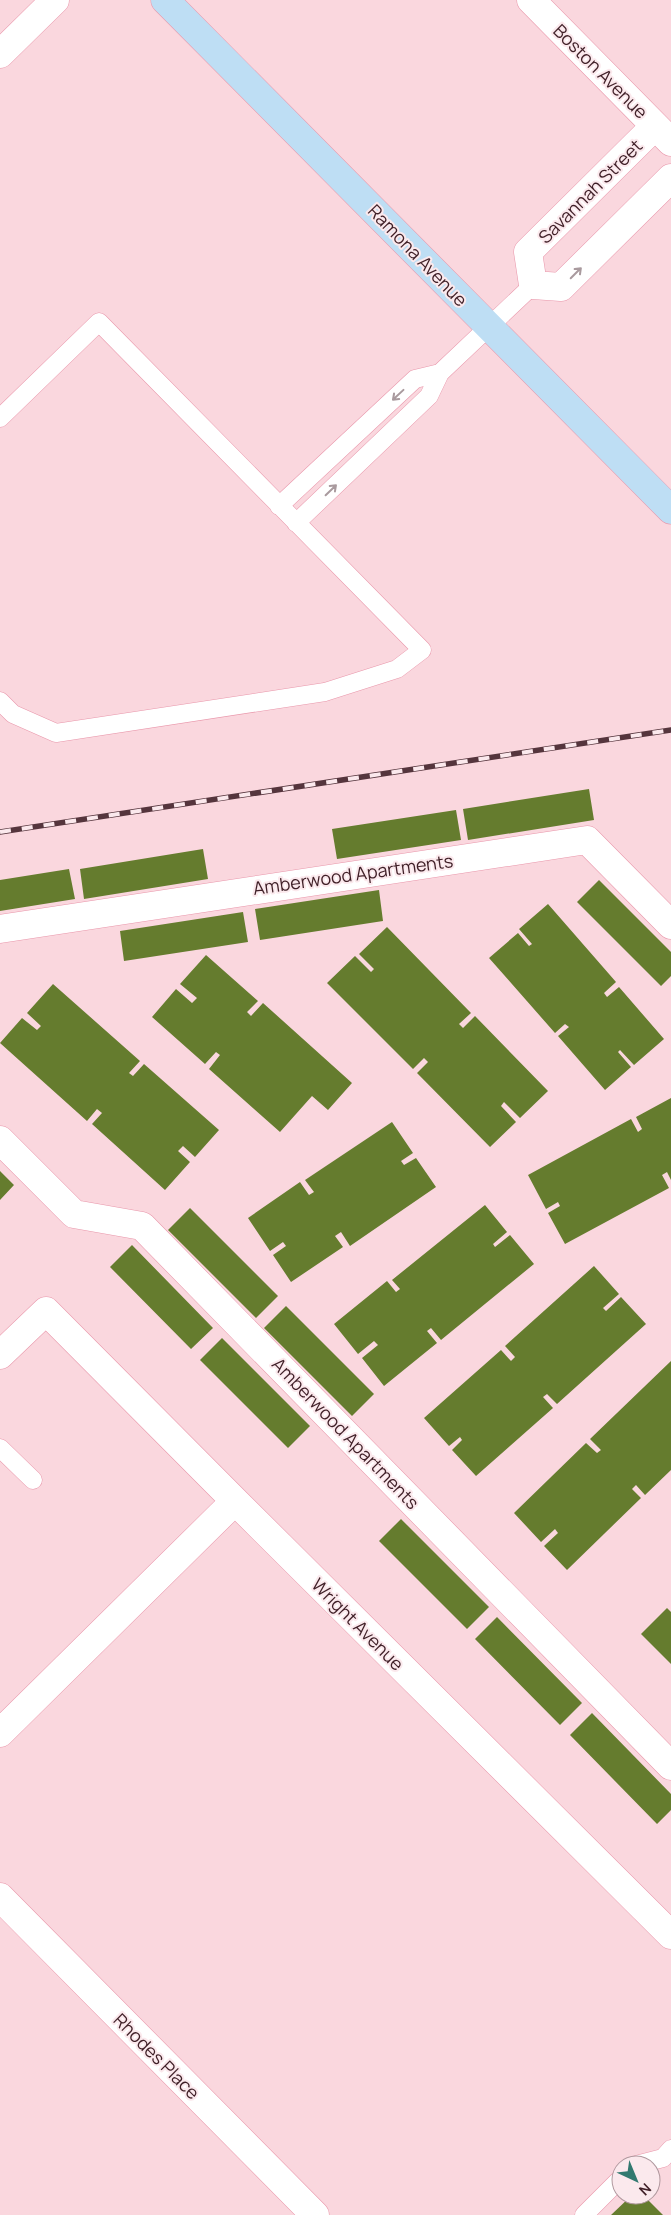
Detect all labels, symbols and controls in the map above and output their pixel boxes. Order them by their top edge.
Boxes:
street label: Boston Avenue [549,19,653,123]
street label: Savannah Street [533,134,647,248]
street label: Ramona Avenue [363,199,473,311]
one-way arrow [569,267,581,279]
one-way arrow [392,389,404,401]
one-way arrow [325,484,337,496]
street label: Amberwood Apartments [251,848,455,900]
street label: Amberwood Apartments [267,1352,425,1514]
street label: Wright Avenue [307,1573,409,1675]
street label: Rhodes Place [109,2008,205,2104]
north arrow [611,2155,661,2205]
text: N [635,2179,656,2200]

